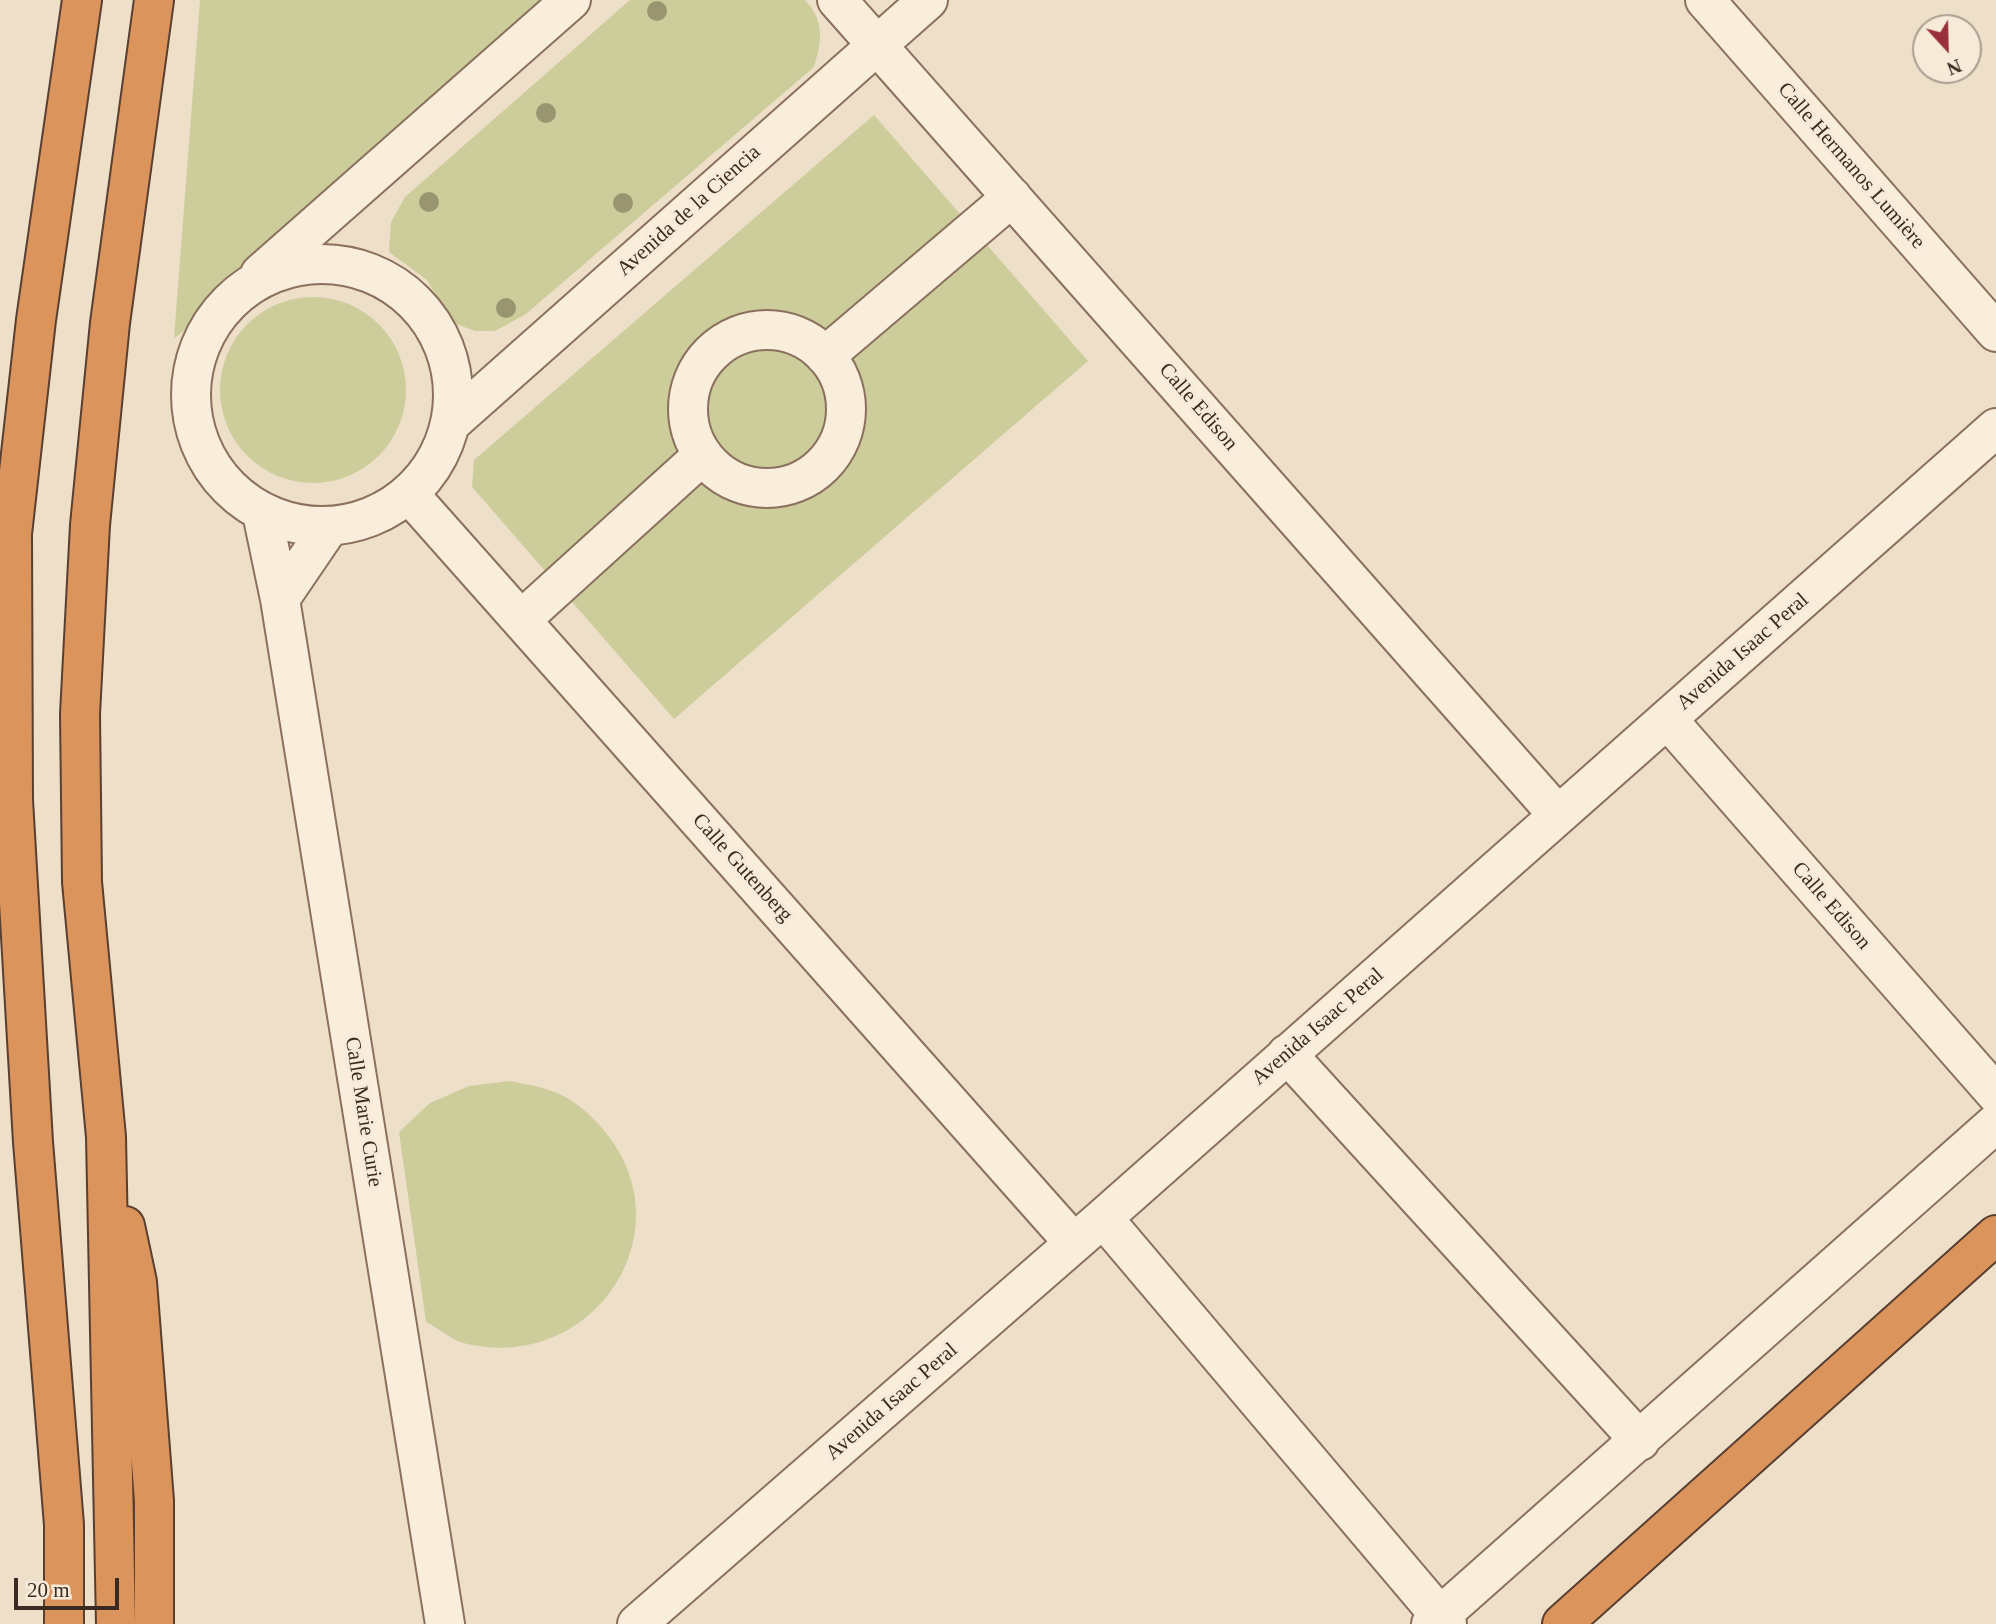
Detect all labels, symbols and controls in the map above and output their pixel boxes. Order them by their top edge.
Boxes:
north arrow [1912,14,1982,84]
text: N [1944,55,1965,79]
street label: Calle Hermanos Lumière [1772,78,1930,254]
street label: Avenida de la Ciencia [612,140,766,282]
street label: Calle Edison [1153,358,1243,456]
street label: Avenida Isaac Peral [1672,588,1814,716]
street label: Calle Gutenberg [687,808,797,928]
street label: Calle Edison [1786,857,1876,955]
street label: Avenida Isaac Peral [1247,963,1389,1091]
street label: Calle Marie Curie [339,1035,387,1189]
street label: Avenida Isaac Peral [821,1338,963,1466]
scale bar [18,1564,122,1608]
text: 20 m [27,1578,70,1602]

